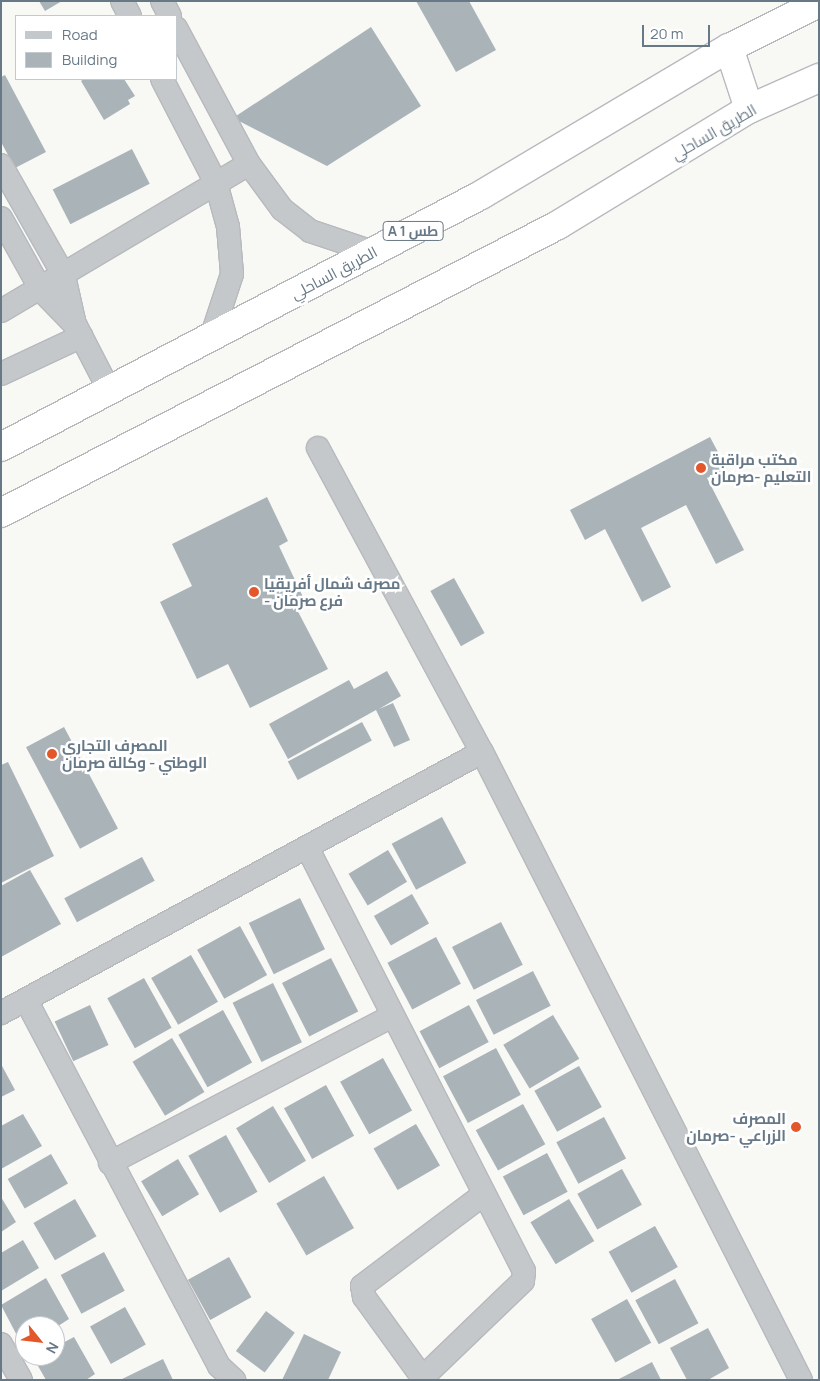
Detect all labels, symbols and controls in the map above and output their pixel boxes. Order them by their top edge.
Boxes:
legend [15,15,178,80]
scale bar [645,15,712,47]
text: 20 m [650,23,683,44]
text: Road [62,24,98,45]
text: Building [62,49,117,70]
street label: الطريق الساحلي [668,100,760,164]
road number: A 1 طس [382,220,444,242]
street label: الطريق الساحلي [288,243,380,303]
place label: مكتب مراقبة التعليم -صرمان [711,450,811,485]
marker: مكتب مراقبة التعليم -صرمان [695,462,707,474]
place label: مصرف شمال أفريقيا - فرع صرمان [264,574,401,609]
marker: مصرف شمال أفريقيا - فرع صرمان [248,586,260,598]
place label: المصرف التجاري الوطني - وكالة صرمان [62,736,207,771]
marker: المصرف التجاري الوطني - وكالة صرمان [46,748,58,760]
place label: المصرف الزراعي -صرمان [686,1109,786,1144]
marker: المصرف الزراعي -صرمان [790,1121,802,1133]
north arrow [15,1316,65,1366]
text: N [42,1339,63,1357]

